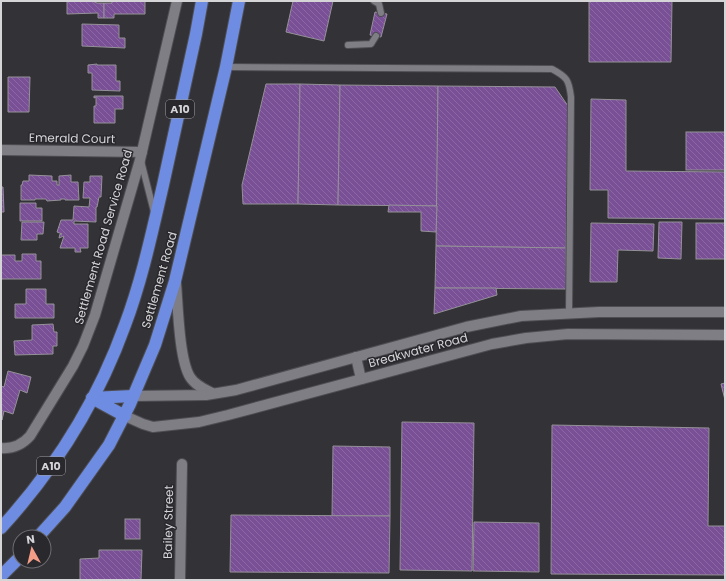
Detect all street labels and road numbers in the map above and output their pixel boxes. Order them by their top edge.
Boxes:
road number: A10 [166,100,194,118]
street label: Emerald Court [29,129,115,147]
street label: Settlement Road Service Road [70,148,136,326]
street label: Settlement Road [137,230,181,330]
street label: Breakwater Road [366,329,470,371]
road number: A10 [37,457,65,475]
street label: Bailey Street [159,485,177,559]

